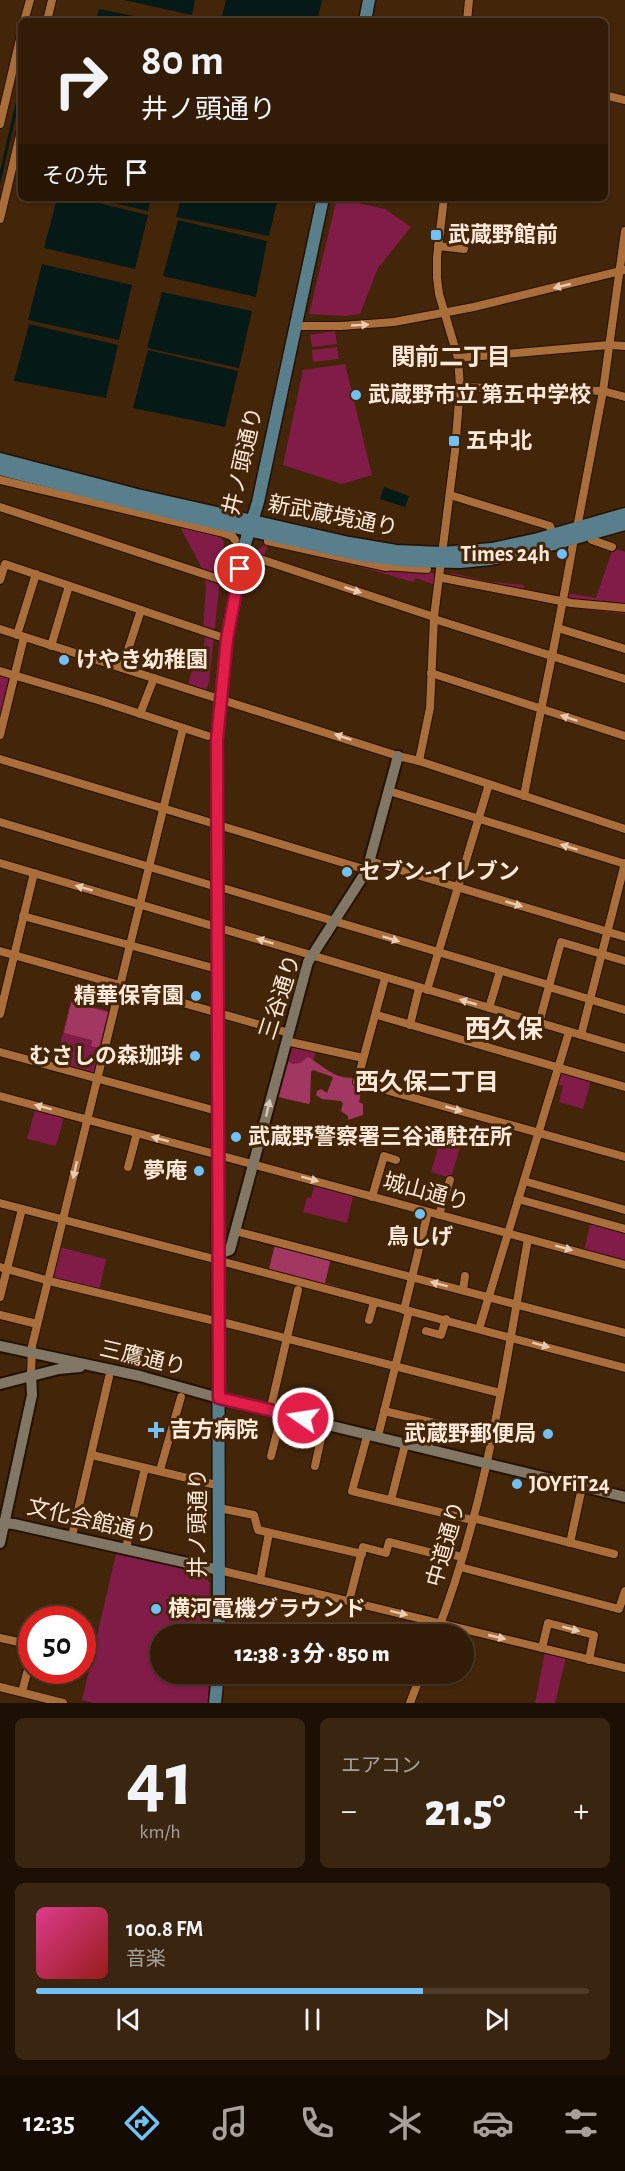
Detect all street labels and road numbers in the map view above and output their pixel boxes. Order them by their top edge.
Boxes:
street label: 井ノ頭通り [219,405,266,517]
street label: 新武蔵境通り [266,492,400,539]
street label: 三谷通り [255,951,304,1042]
street label: 城山通り [381,1169,472,1214]
street label: 三鷹通り [98,1336,189,1379]
street label: 井ノ頭通り [186,1468,209,1578]
street label: 文化会館通り [25,1494,159,1547]
street label: 中道通り [422,1498,469,1589]

